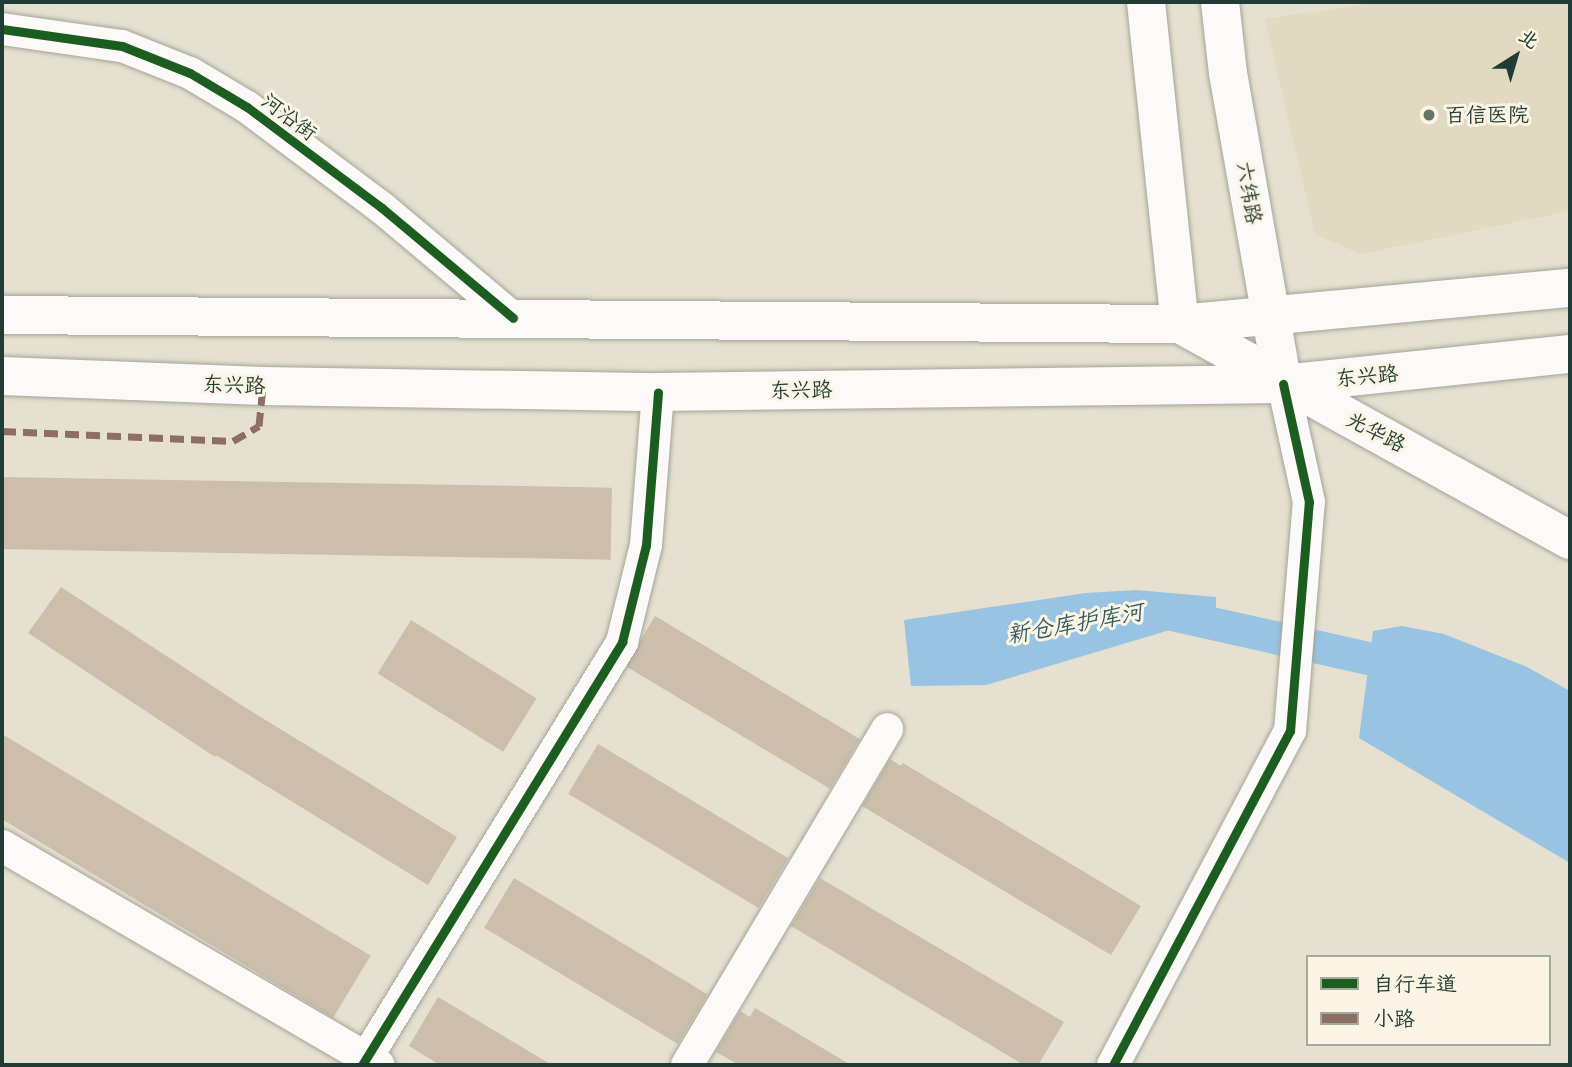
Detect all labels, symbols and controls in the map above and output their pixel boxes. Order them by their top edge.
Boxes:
text: 北 [1511,20,1546,58]
north arrow [1481,21,1551,91]
street label: 河沿街 [256,88,322,146]
place label: 百信医院 [1445,102,1529,128]
marker: 百信医院 [1419,105,1439,125]
street label: 六纬路 [1231,160,1267,226]
street label: 东兴路 [1335,361,1399,391]
street label: 东兴路 [202,371,266,399]
street label: 东兴路 [769,377,833,403]
street label: 光华路 [1342,406,1410,458]
water label: 新仓库护库河 [1005,598,1145,650]
legend [1306,955,1551,1046]
text: 自行车道 [1373,965,1457,1003]
text: 小路 [1373,1000,1415,1038]

